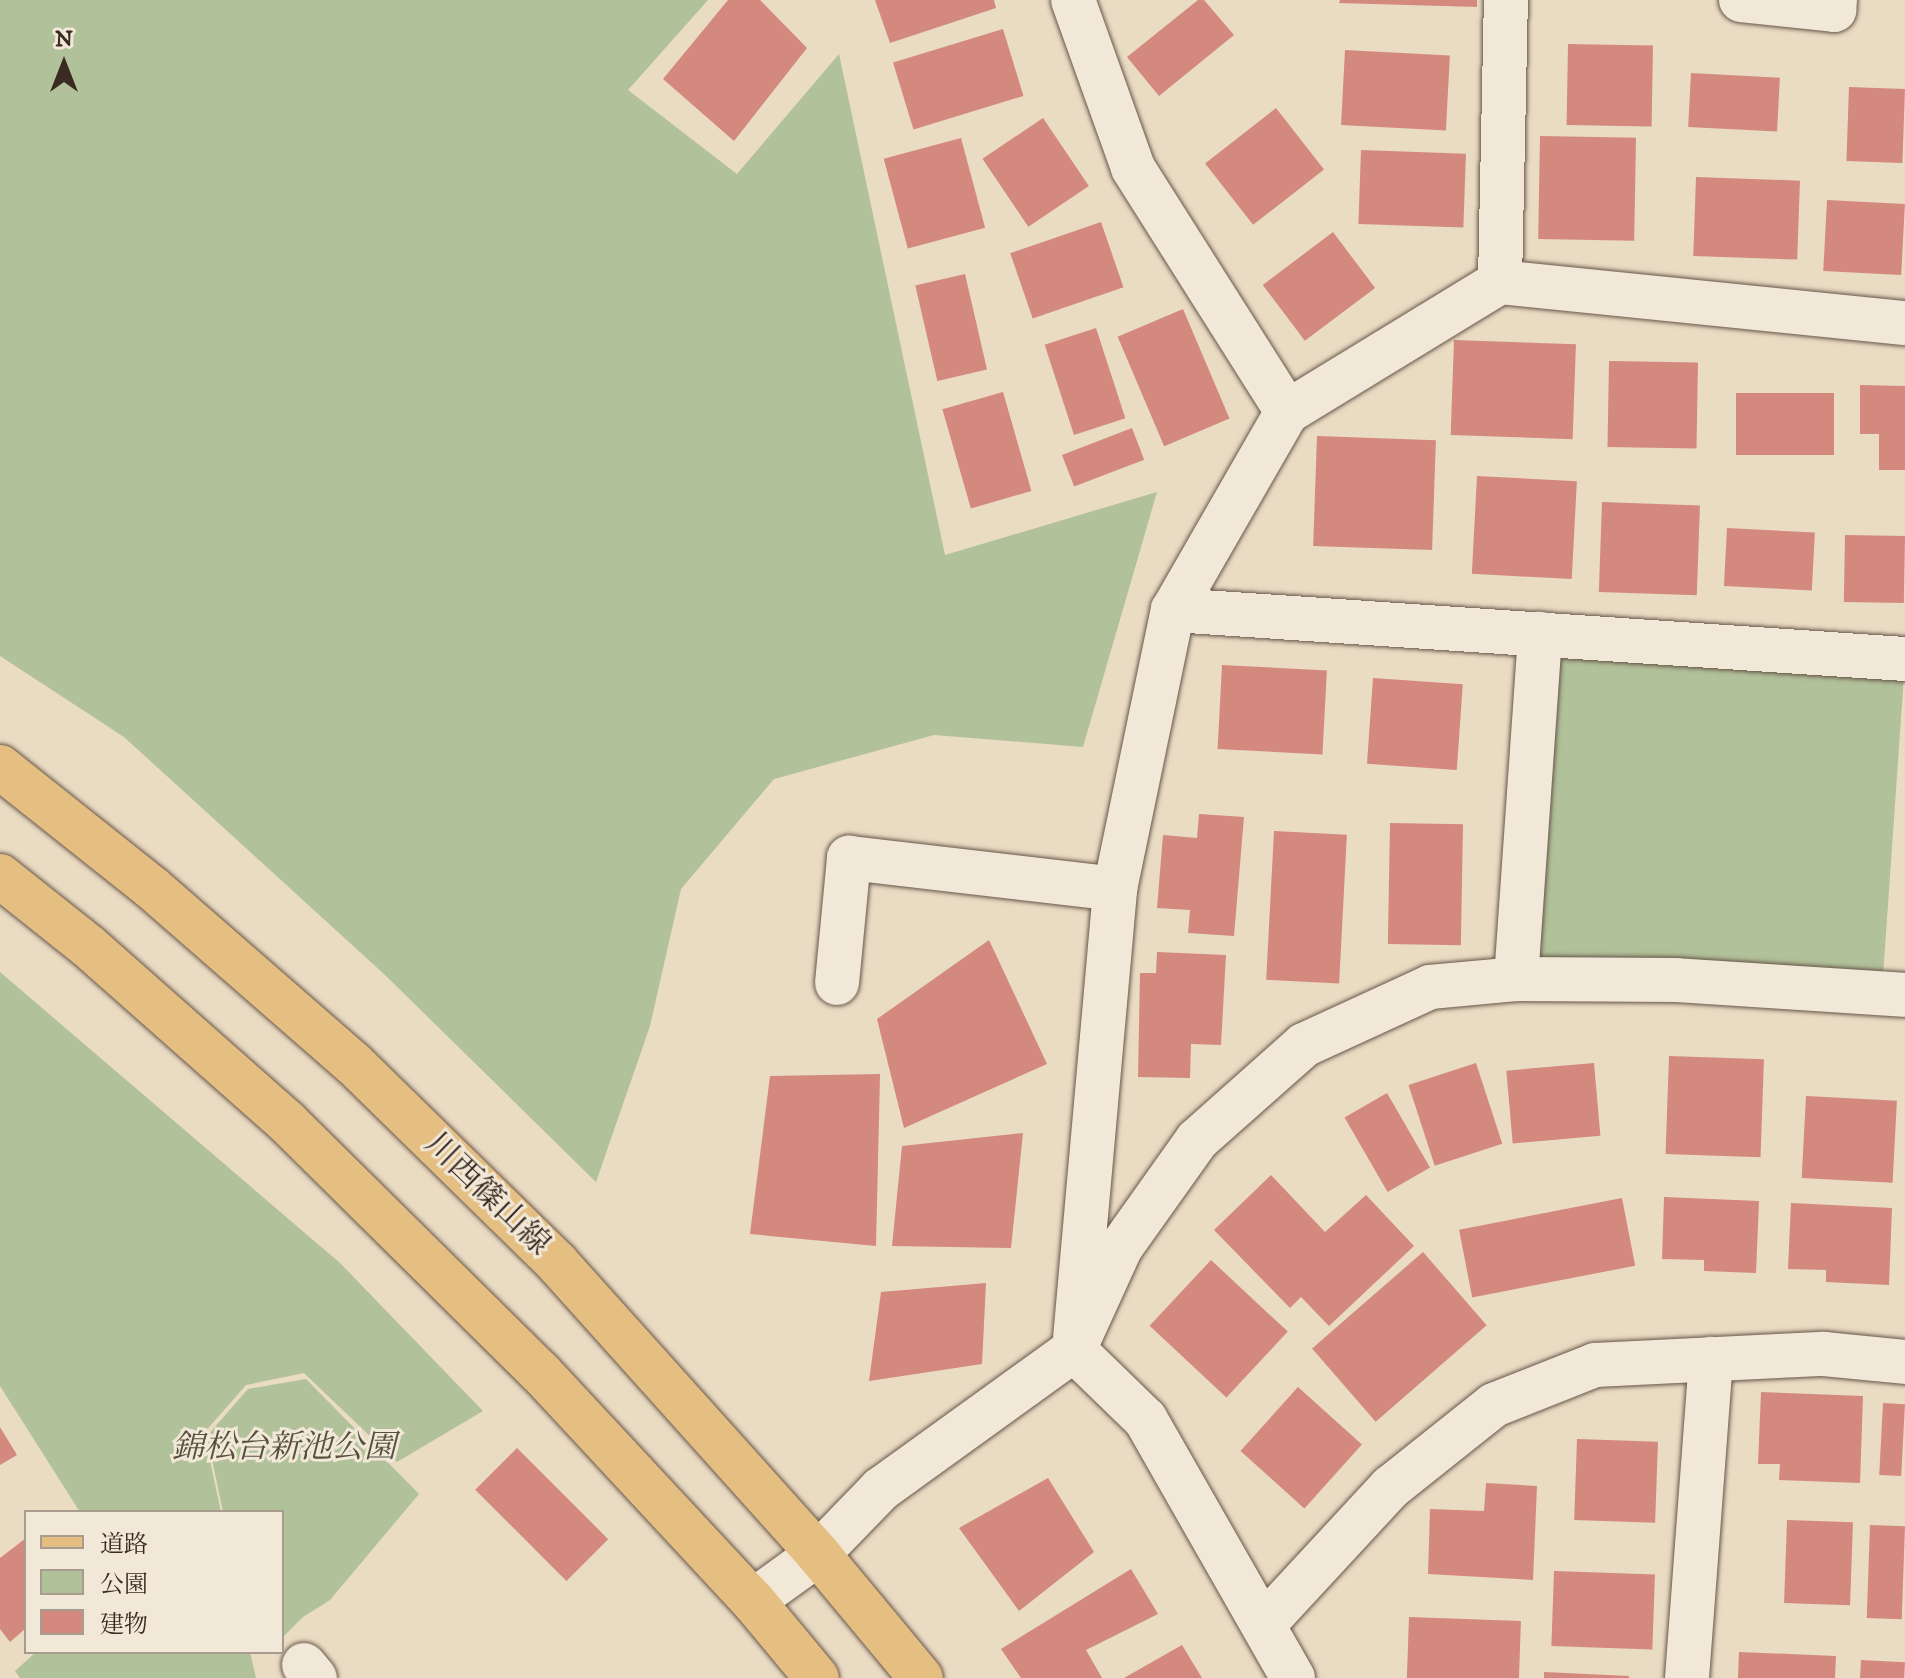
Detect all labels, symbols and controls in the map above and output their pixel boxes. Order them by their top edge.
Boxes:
north arrow [24,24,104,104]
text: N [55,26,73,53]
street label: 川西篠山線 [416,1126,558,1264]
park label: 錦松台新池公園 [172,1429,396,1467]
legend [24,1510,284,1654]
text: 道路 [100,1530,148,1560]
text: 公園 [100,1570,148,1600]
text: 建物 [100,1610,148,1640]

